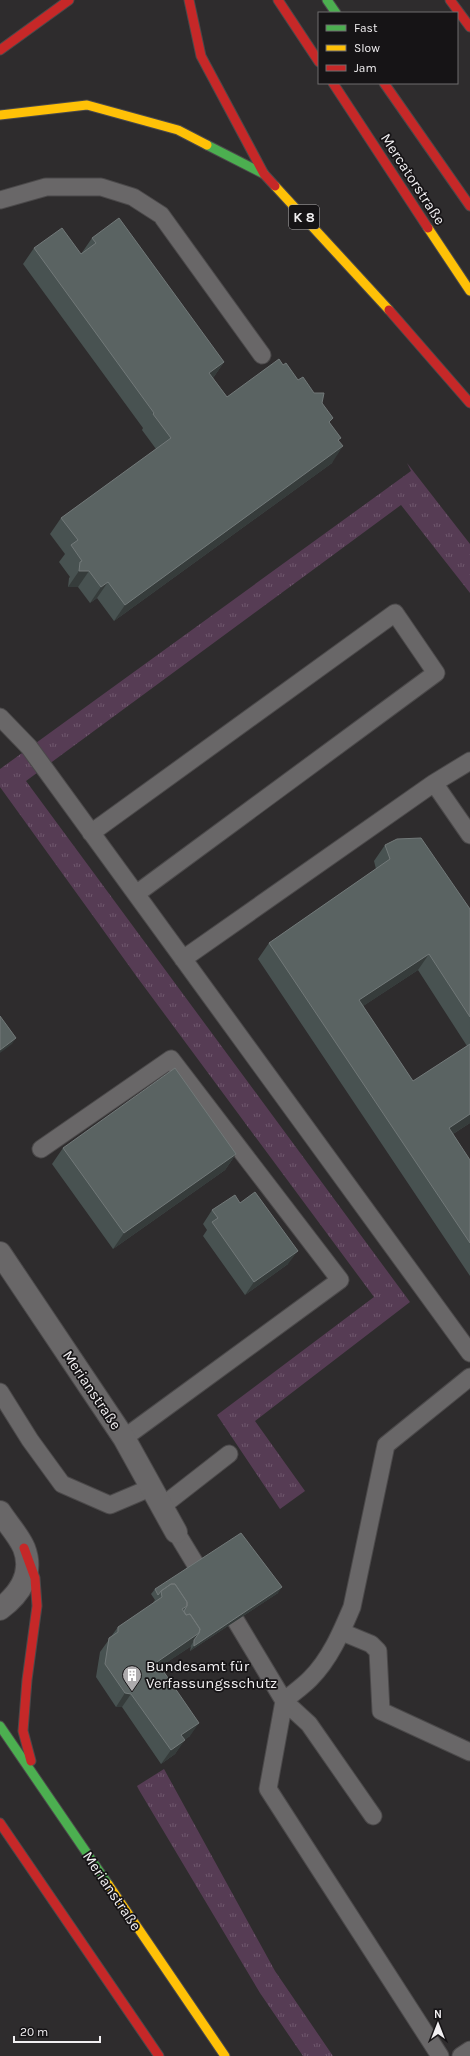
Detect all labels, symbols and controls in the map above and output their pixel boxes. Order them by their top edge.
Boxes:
legend [318,12,458,84]
text: Fast [354,21,378,35]
text: Slow [354,41,380,55]
text: Jam [354,61,377,75]
street label: Mercatorstraße [377,130,449,228]
road number: K 8 [289,205,319,229]
street label: Merianstraße [59,1347,125,1433]
place label: Bundesamt für Verfassungsschutz [146,1657,277,1692]
building icon: Bundesamt für Verfassungsschutz [121,1664,143,1692]
street label: Merianstraße [79,1848,145,1934]
north arrow [418,2004,458,2044]
text: N [434,2008,442,2021]
scale bar [14,2018,100,2044]
text: 20 m [20,2025,48,2039]

